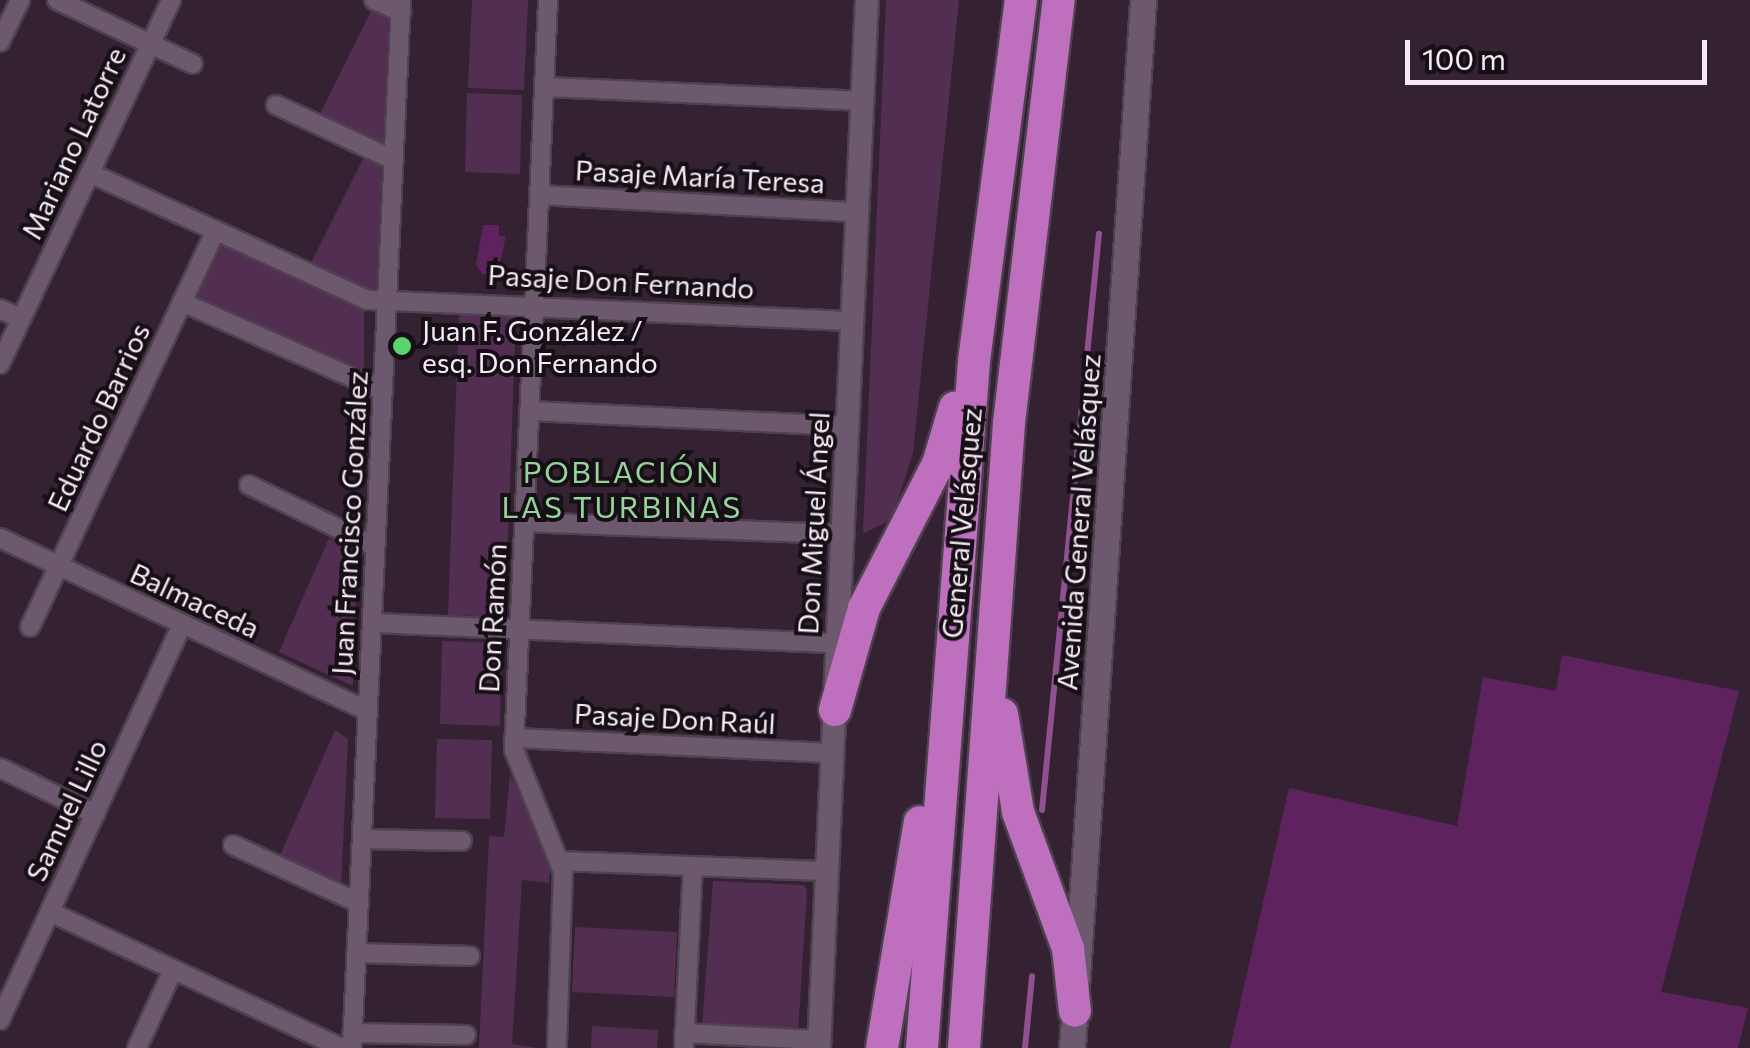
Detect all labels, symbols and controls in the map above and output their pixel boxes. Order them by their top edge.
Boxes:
scale bar [1410,20,1712,82]
text: 100 m [1422,39,1506,76]
street label: Mariano Latorre [14,42,132,244]
street label: Pasaje María Teresa [574,153,826,199]
street label: Pasaje Don Fernando [487,257,755,305]
place label: Juan F. González / esq. Don Fernando [422,313,658,379]
street label: Eduardo Barrios [40,318,156,516]
marker: Juan F. González / esq. Don Fernando [391,335,413,357]
street label: Avenida General Velásquez [1049,352,1107,692]
street label: Juan Francisco González [324,370,374,676]
street label: General Velásquez [934,406,988,640]
street label: Don Miguel Ángel [790,411,836,635]
district label: POBLACIÓN LAS TURBINAS [501,453,743,524]
street label: Don Ramón [471,543,513,693]
street label: Balmaceda [125,556,265,644]
street label: Pasaje Don Raúl [573,696,777,740]
street label: Samuel Lillo [19,734,113,886]

